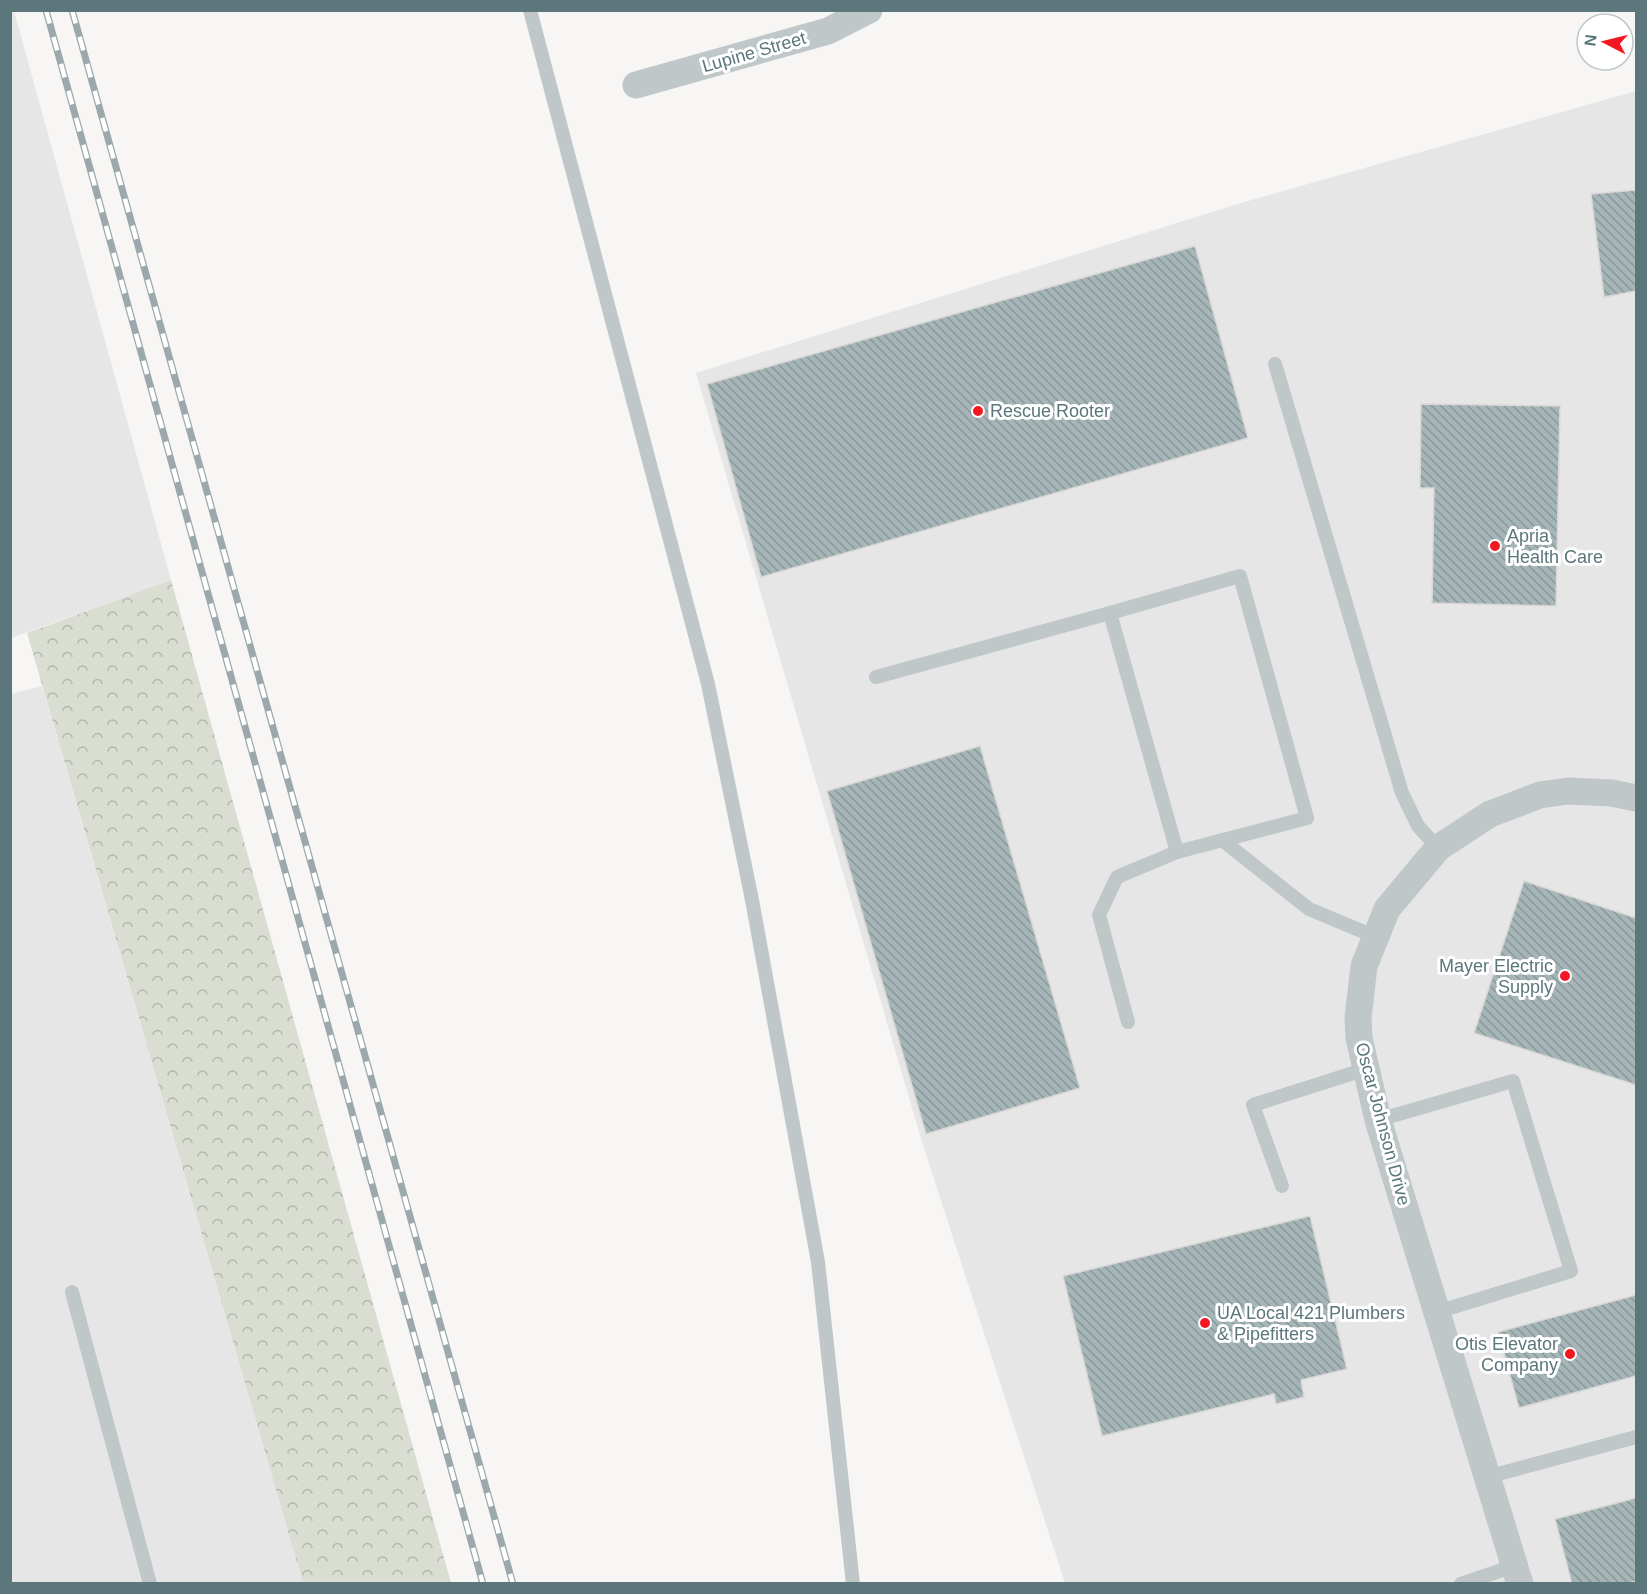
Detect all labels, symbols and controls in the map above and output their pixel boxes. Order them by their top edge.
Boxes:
north arrow [1575,12,1635,72]
street label: Lupine Street [700,28,808,76]
text: N [1581,33,1600,47]
place label: Rescue Rooter [990,401,1110,421]
marker: Rescue Rooter [971,404,985,418]
place label: Apria Health Care [1507,526,1603,567]
marker: Apria Health Care [1488,539,1502,553]
place label: Mayer Electric Supply [1439,956,1553,997]
marker: Mayer Electric Supply [1558,969,1572,983]
street label: Oscar Johnson Drive [1352,1040,1414,1208]
place label: UA Local 421 Plumbers & Pipefitters [1217,1303,1405,1344]
marker: UA Local 421 Plumbers & Pipefitters [1198,1316,1212,1330]
place label: Otis Elevator Company [1455,1334,1558,1375]
marker: Otis Elevator Company [1563,1347,1577,1361]

